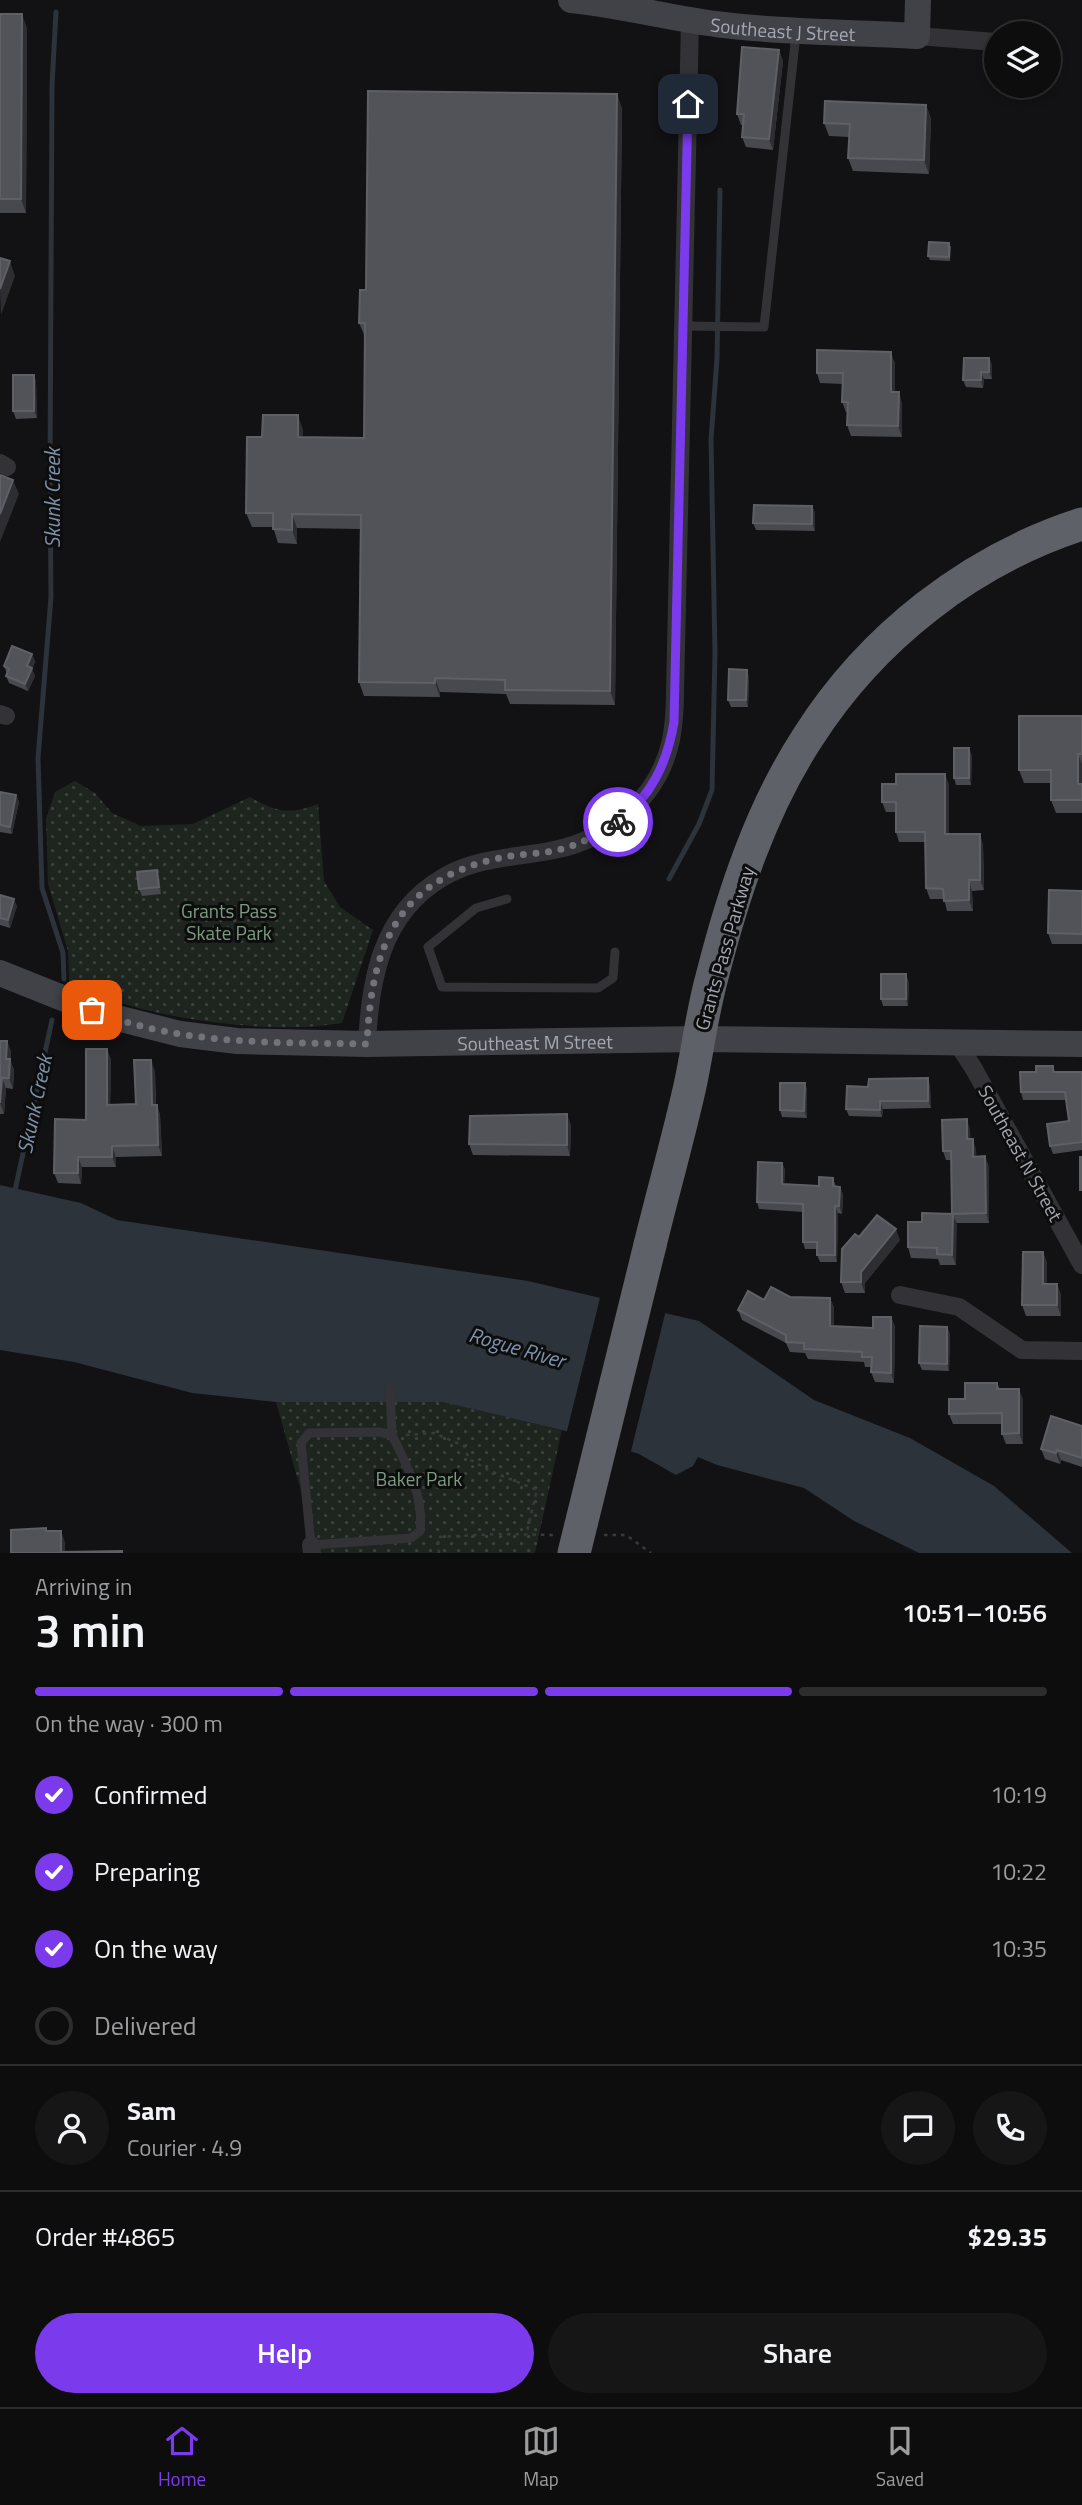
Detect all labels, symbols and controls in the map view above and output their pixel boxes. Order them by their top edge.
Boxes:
street label: Southeast J Street [709,9,856,48]
map controls [984,21,1061,98]
button: layers [984,21,1061,98]
pin [658,74,718,134]
icon: home [669,85,707,123]
water label: Skunk Creek [36,445,68,548]
courier [583,787,653,857]
icon: bike [599,803,637,841]
street label: Grants Pass Parkway [687,863,761,1033]
park label: Grants Pass Skate Park [181,896,277,947]
pin [62,980,122,1040]
icon: bag [73,991,111,1029]
street label: Southeast M Street [457,1026,613,1057]
water label: Skunk Creek [8,1049,61,1156]
street label: Southeast N Street [971,1079,1071,1227]
water label: Rogue River [465,1318,571,1377]
park label: Baker Park [376,1464,462,1493]
text: Arriving in [35,1569,132,1604]
text: 10:51–10:56 [902,1593,1047,1632]
text: 3 min [35,1595,146,1665]
text: On the way · 300 m [35,1706,223,1741]
text: Confirmed [94,1775,208,1814]
icon: check [35,1776,73,1814]
text: 10:19 [990,1777,1047,1812]
text: Preparing [94,1852,200,1891]
icon: check [35,1853,73,1891]
text: 10:22 [990,1854,1047,1889]
text: On the way [94,1929,218,1968]
icon: check [35,1930,73,1968]
text: 10:35 [990,1931,1047,1966]
text: Delivered [94,2006,197,2045]
button: person [35,2091,109,2165]
text: Sam [127,2091,176,2130]
button: chat [881,2091,955,2165]
button: phone [973,2091,1047,2165]
text: Courier · 4.9 [127,2130,242,2165]
text: Order #4865 [35,2217,175,2256]
text: $29.35 [968,2217,1047,2256]
button: Help [35,2313,534,2393]
button: Share [548,2313,1047,2393]
tab: Home [158,2422,206,2493]
tab: Map [522,2422,560,2493]
tab: Saved [876,2422,924,2493]

